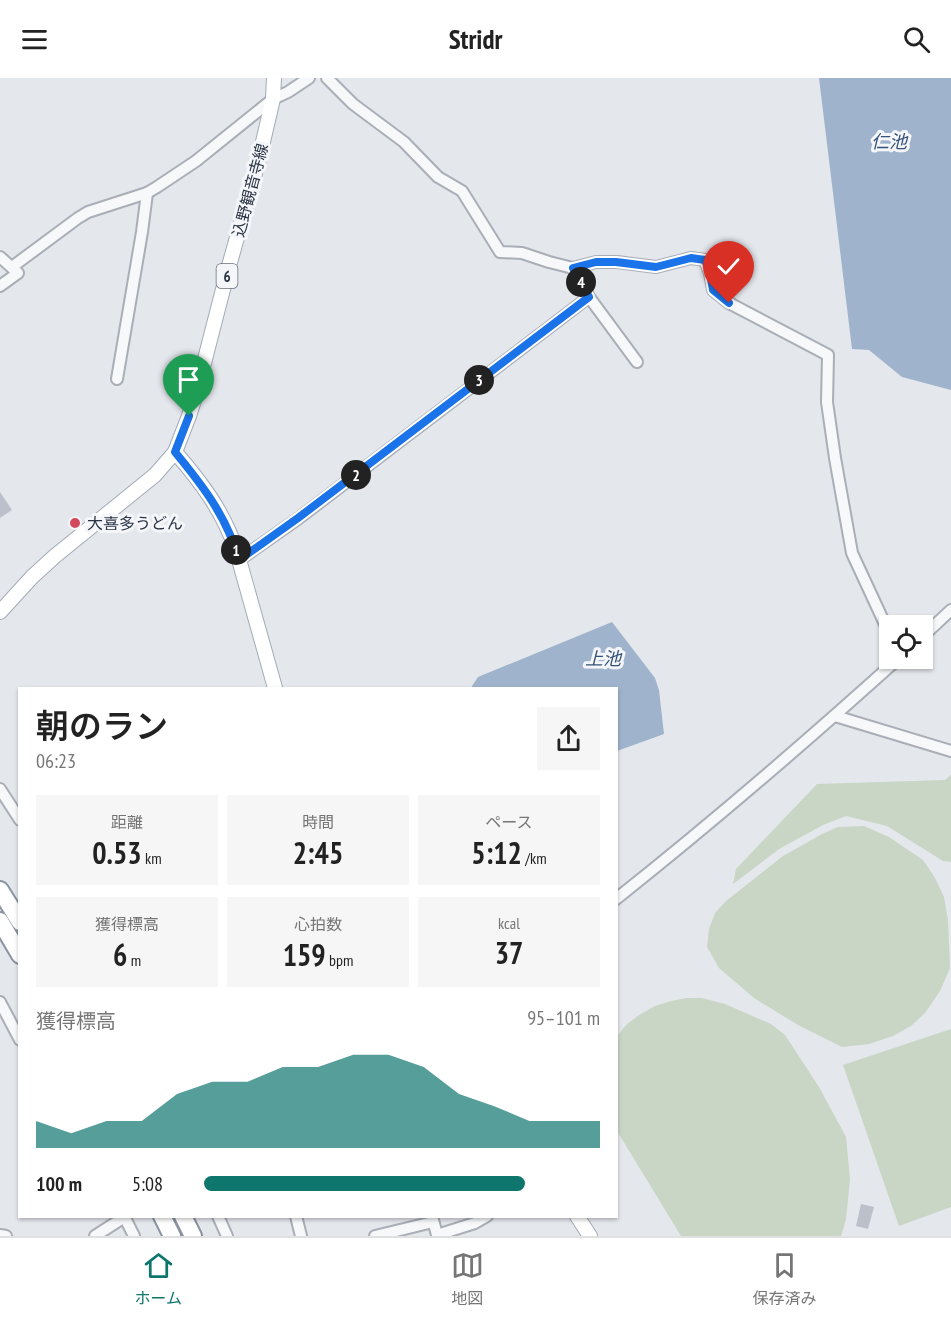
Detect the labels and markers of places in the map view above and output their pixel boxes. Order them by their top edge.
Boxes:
pin [703,241,754,303]
pin: 4 [566,267,596,297]
pin [163,354,214,416]
pin: 3 [464,365,494,395]
pin: 2 [341,460,371,490]
place label: 大喜多うどん [87,513,183,533]
marker: 大喜多うどん [68,516,82,530]
pin: 1 [221,535,251,565]

